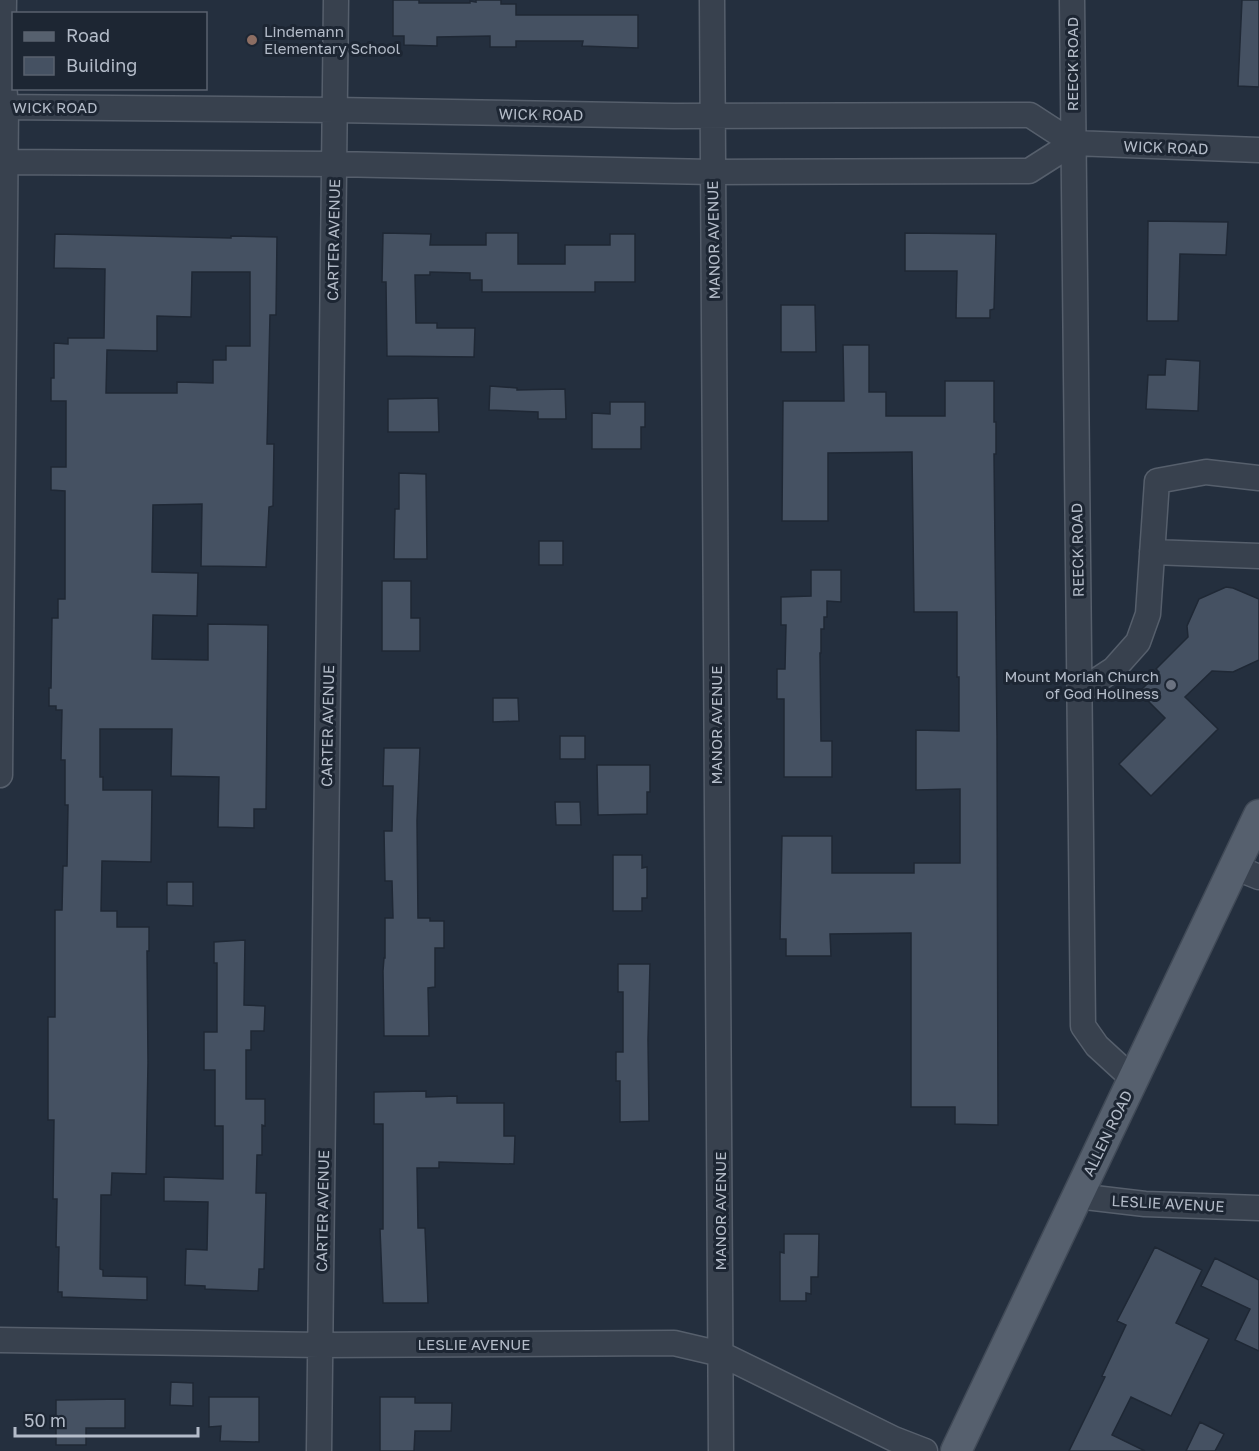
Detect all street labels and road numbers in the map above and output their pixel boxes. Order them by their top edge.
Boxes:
street label: REECK ROAD [1063,17,1081,111]
street label: WICK ROAD [13,98,97,116]
street label: WICK ROAD [498,104,584,124]
street label: WICK ROAD [1123,137,1209,157]
street label: CARTER AVENUE [323,179,343,301]
street label: MANOR AVENUE [703,180,723,300]
street label: REECK ROAD [1067,503,1087,597]
street label: CARTER AVENUE [317,665,337,787]
street label: MANOR AVENUE [707,666,725,784]
street label: ALLEN ROAD [1079,1087,1135,1179]
street label: CARTER AVENUE [312,1150,332,1272]
street label: MANOR AVENUE [711,1152,729,1270]
street label: LESLIE AVENUE [1111,1191,1225,1215]
street label: LESLIE AVENUE [418,1335,530,1353]

